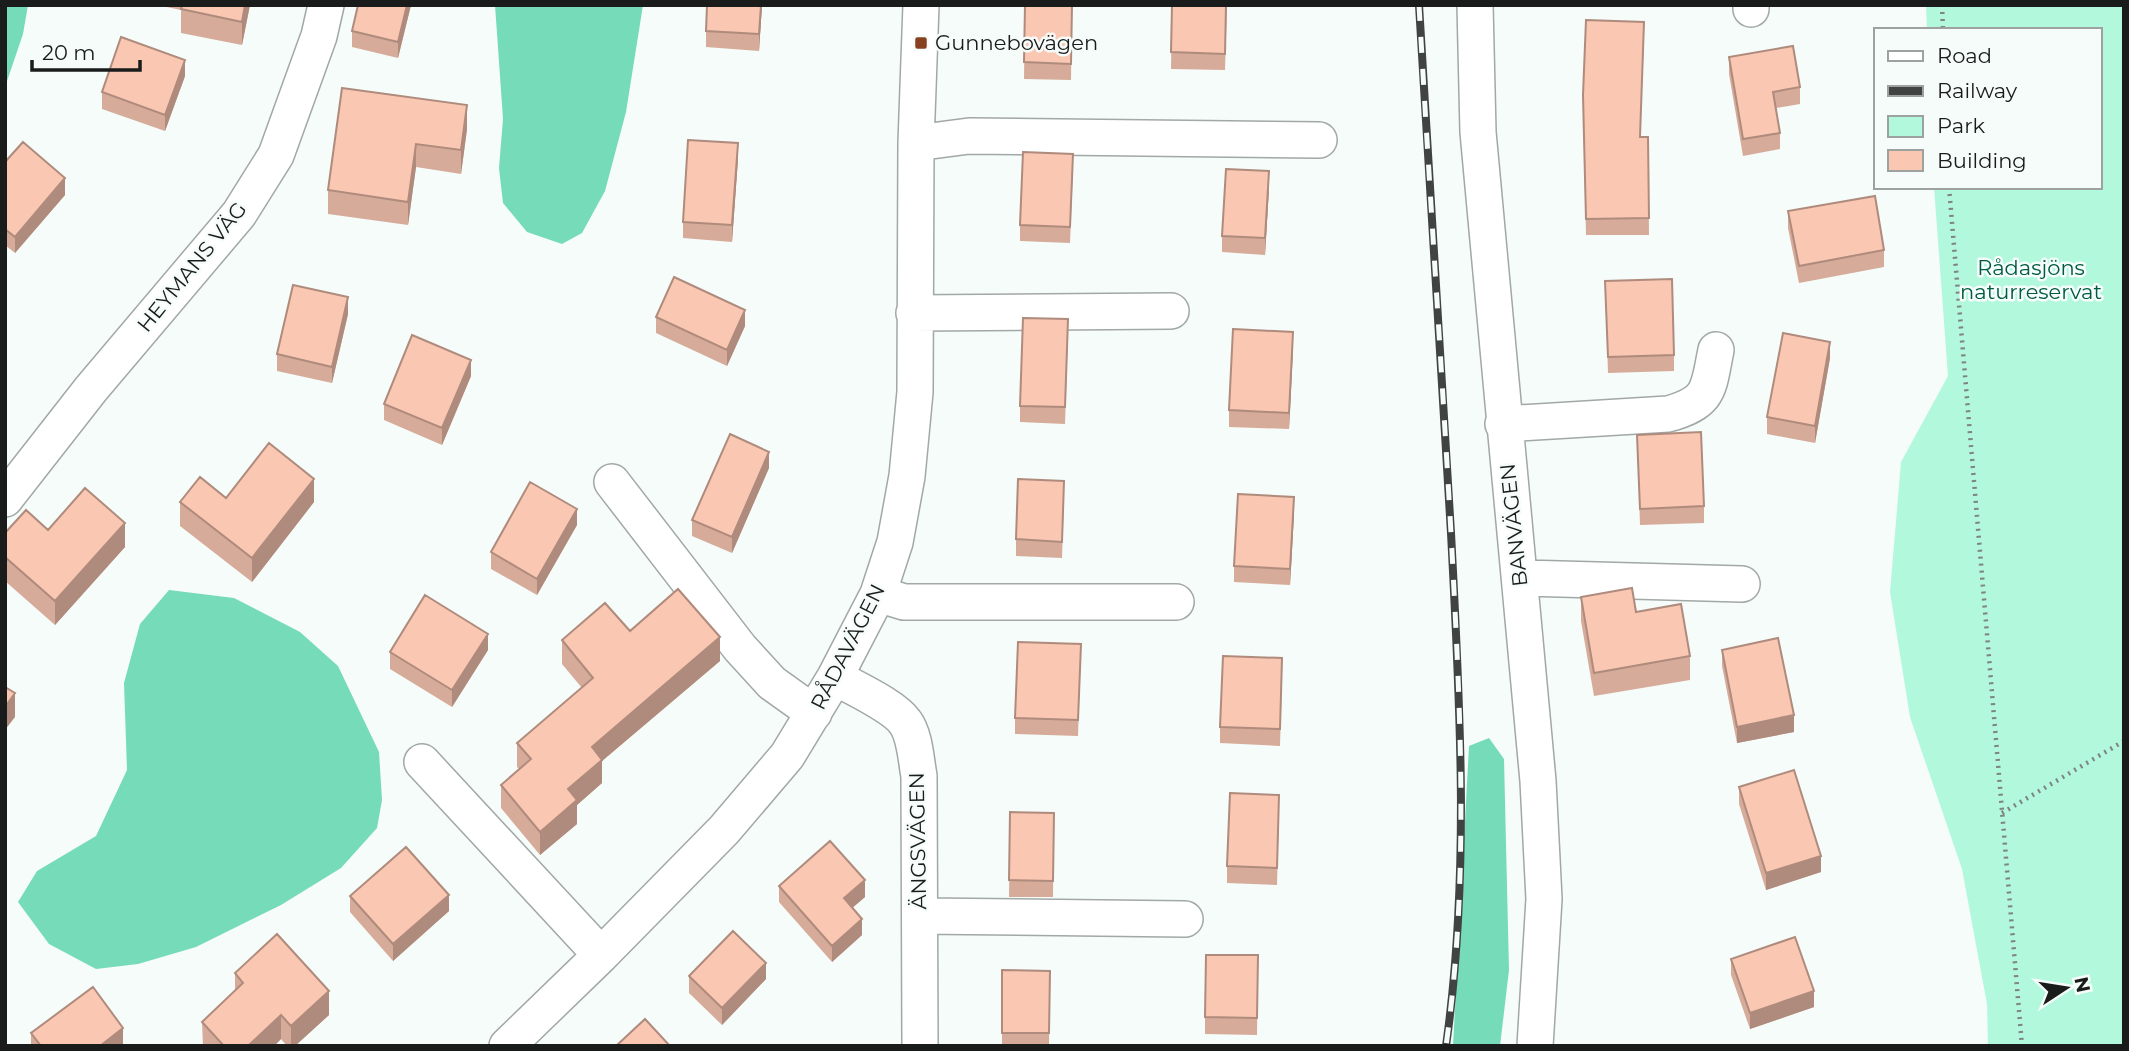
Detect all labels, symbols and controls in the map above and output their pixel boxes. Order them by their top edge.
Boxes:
scale bar [32,28,140,72]
legend [1874,28,2101,189]
place label: Gunnebovägen [935,30,1098,55]
marker: Gunnebovägen [913,35,929,51]
text: 20 m [42,40,96,65]
text: Road [1937,43,1992,68]
text: Railway [1937,78,2018,103]
text: Park [1937,113,1985,138]
text: Building [1937,148,2027,173]
street label: HEYMANS VÄG [132,197,252,337]
park label: Rådasjöns naturreservat [1960,255,2102,304]
street label: BANVÄGEN [1495,462,1532,588]
street label: RÅDAVÄGEN [805,580,890,714]
street label: ÄNGSVÄGEN [904,772,931,910]
north arrow [2031,953,2101,1023]
text: N [2069,975,2095,994]

